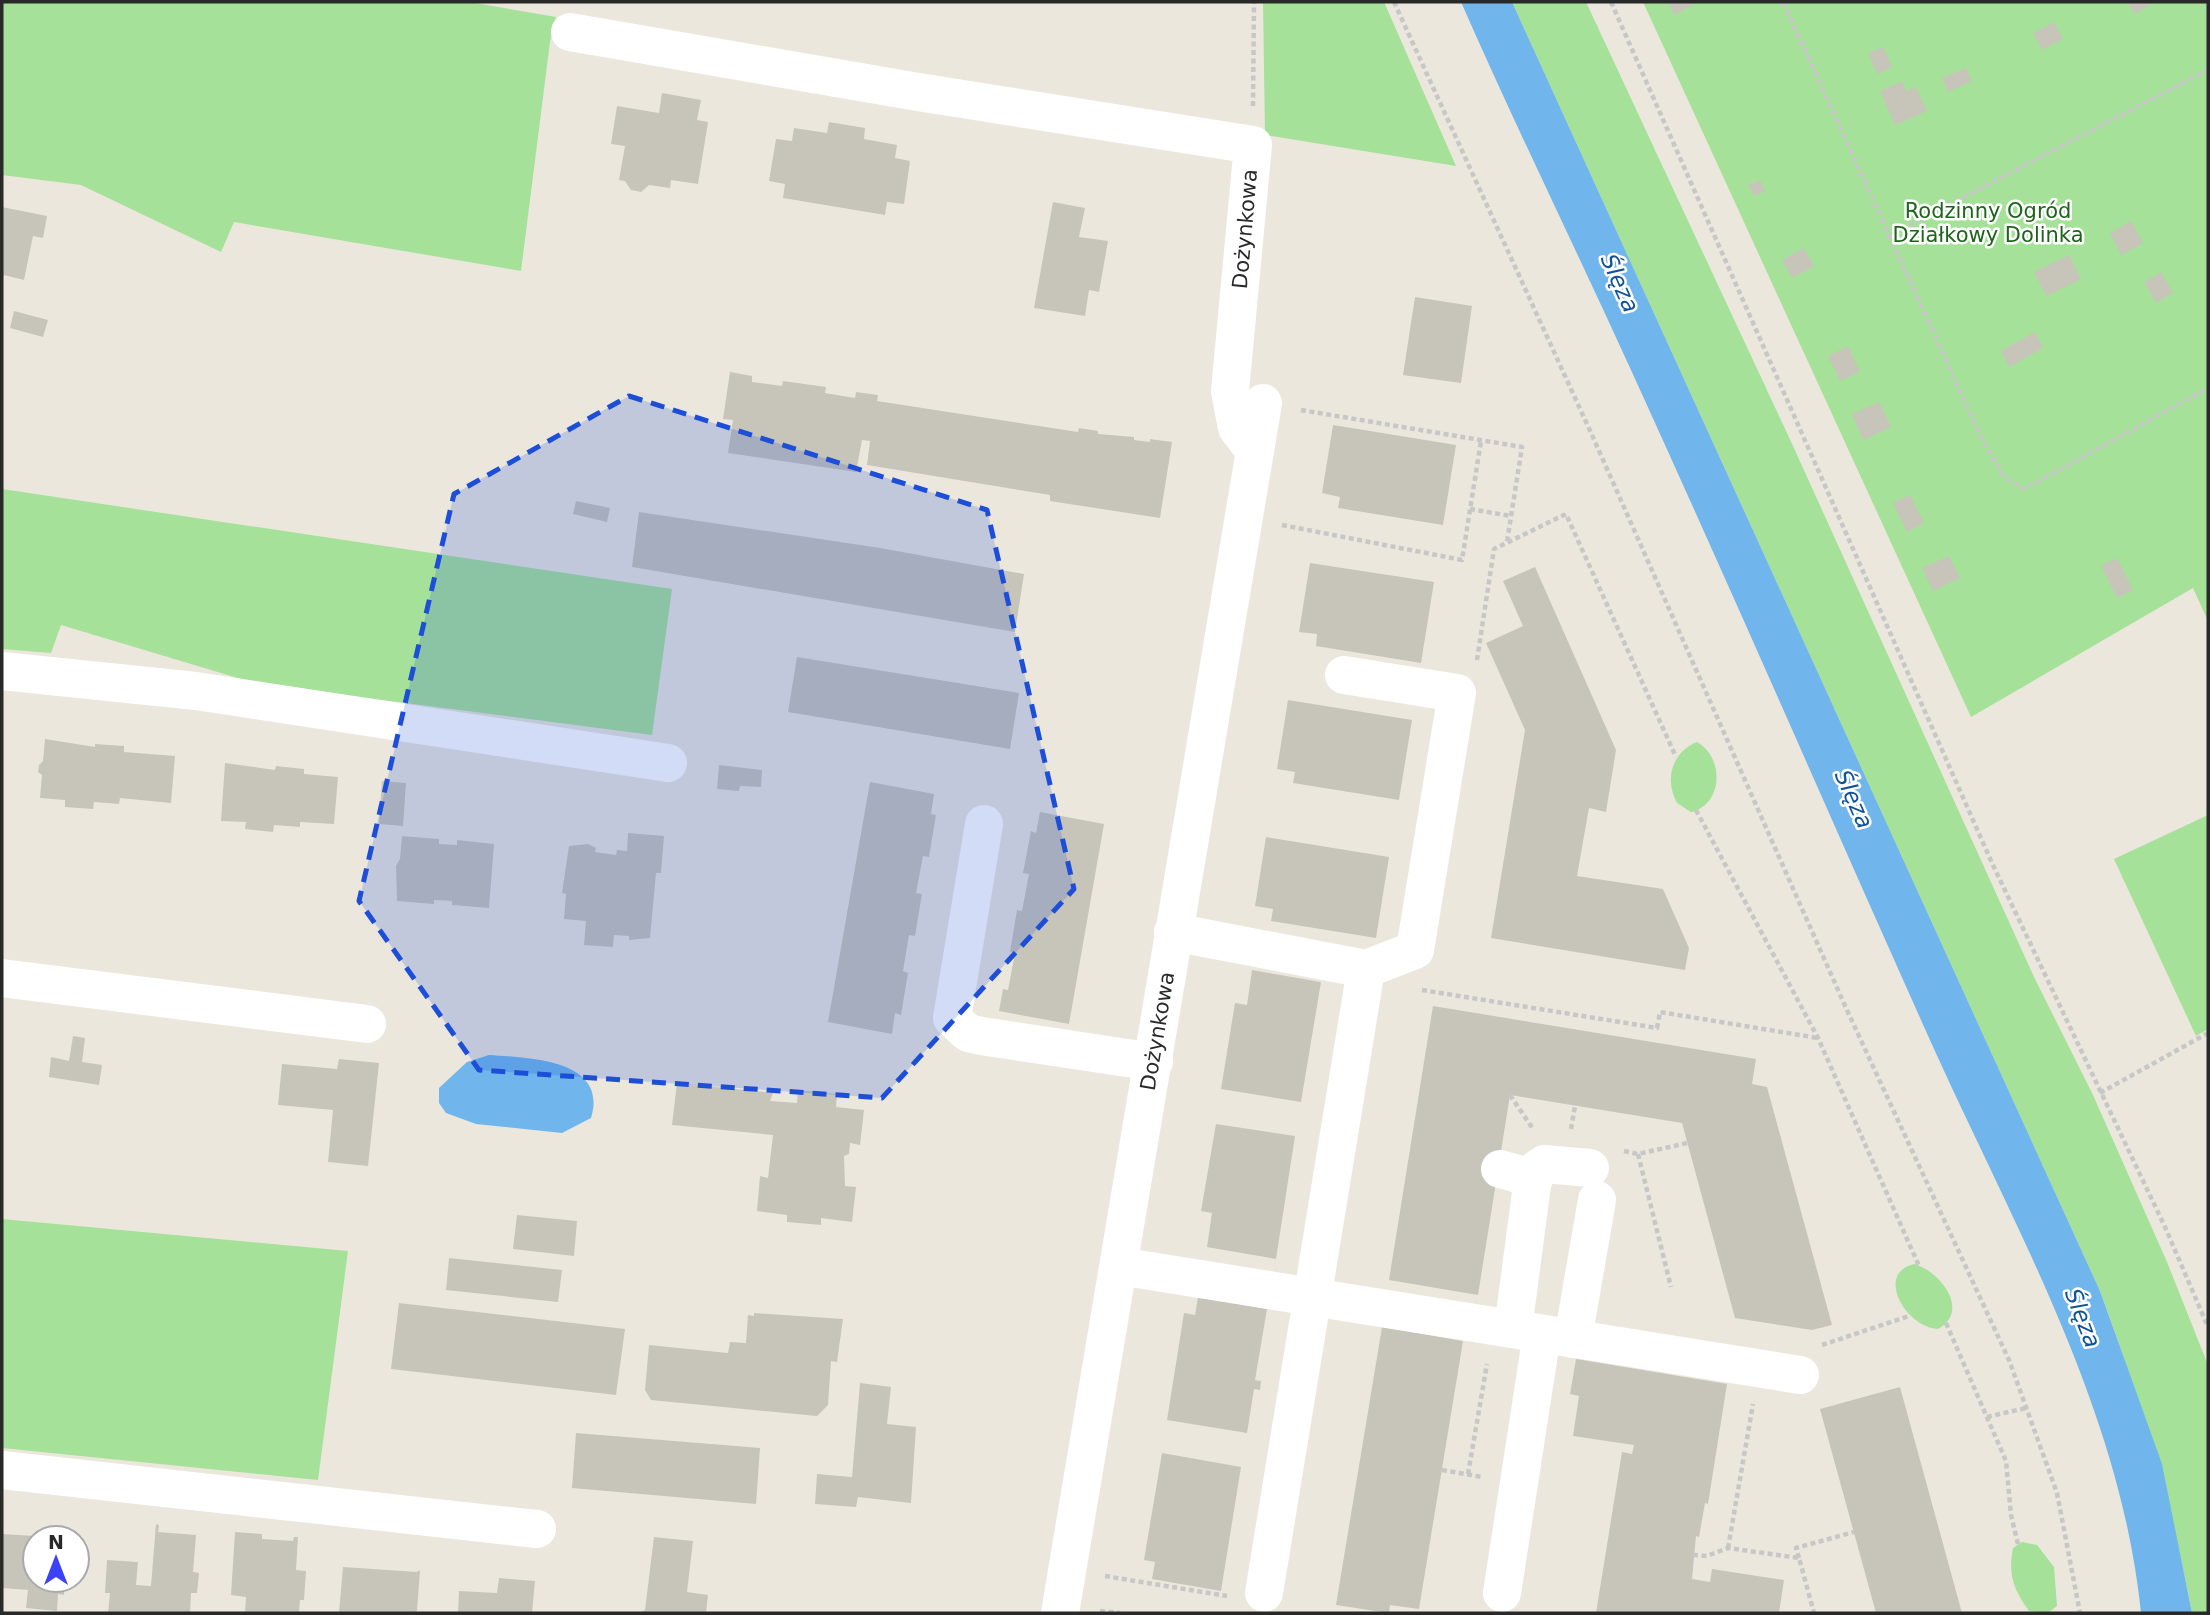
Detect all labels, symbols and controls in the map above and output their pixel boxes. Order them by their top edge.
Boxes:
street label: Dożynkowa [1228,168,1262,290]
park label: Rodzinny Ogród Działkowy Dolinka [1892,199,2084,247]
water label: Ślęza [1596,249,1645,316]
water label: Ślęza [1830,765,1879,832]
street label: Dożynkowa [1136,970,1179,1092]
water label: Ślęza [2060,1284,2107,1351]
north arrow [21,1524,91,1594]
text: N [48,1531,64,1553]

